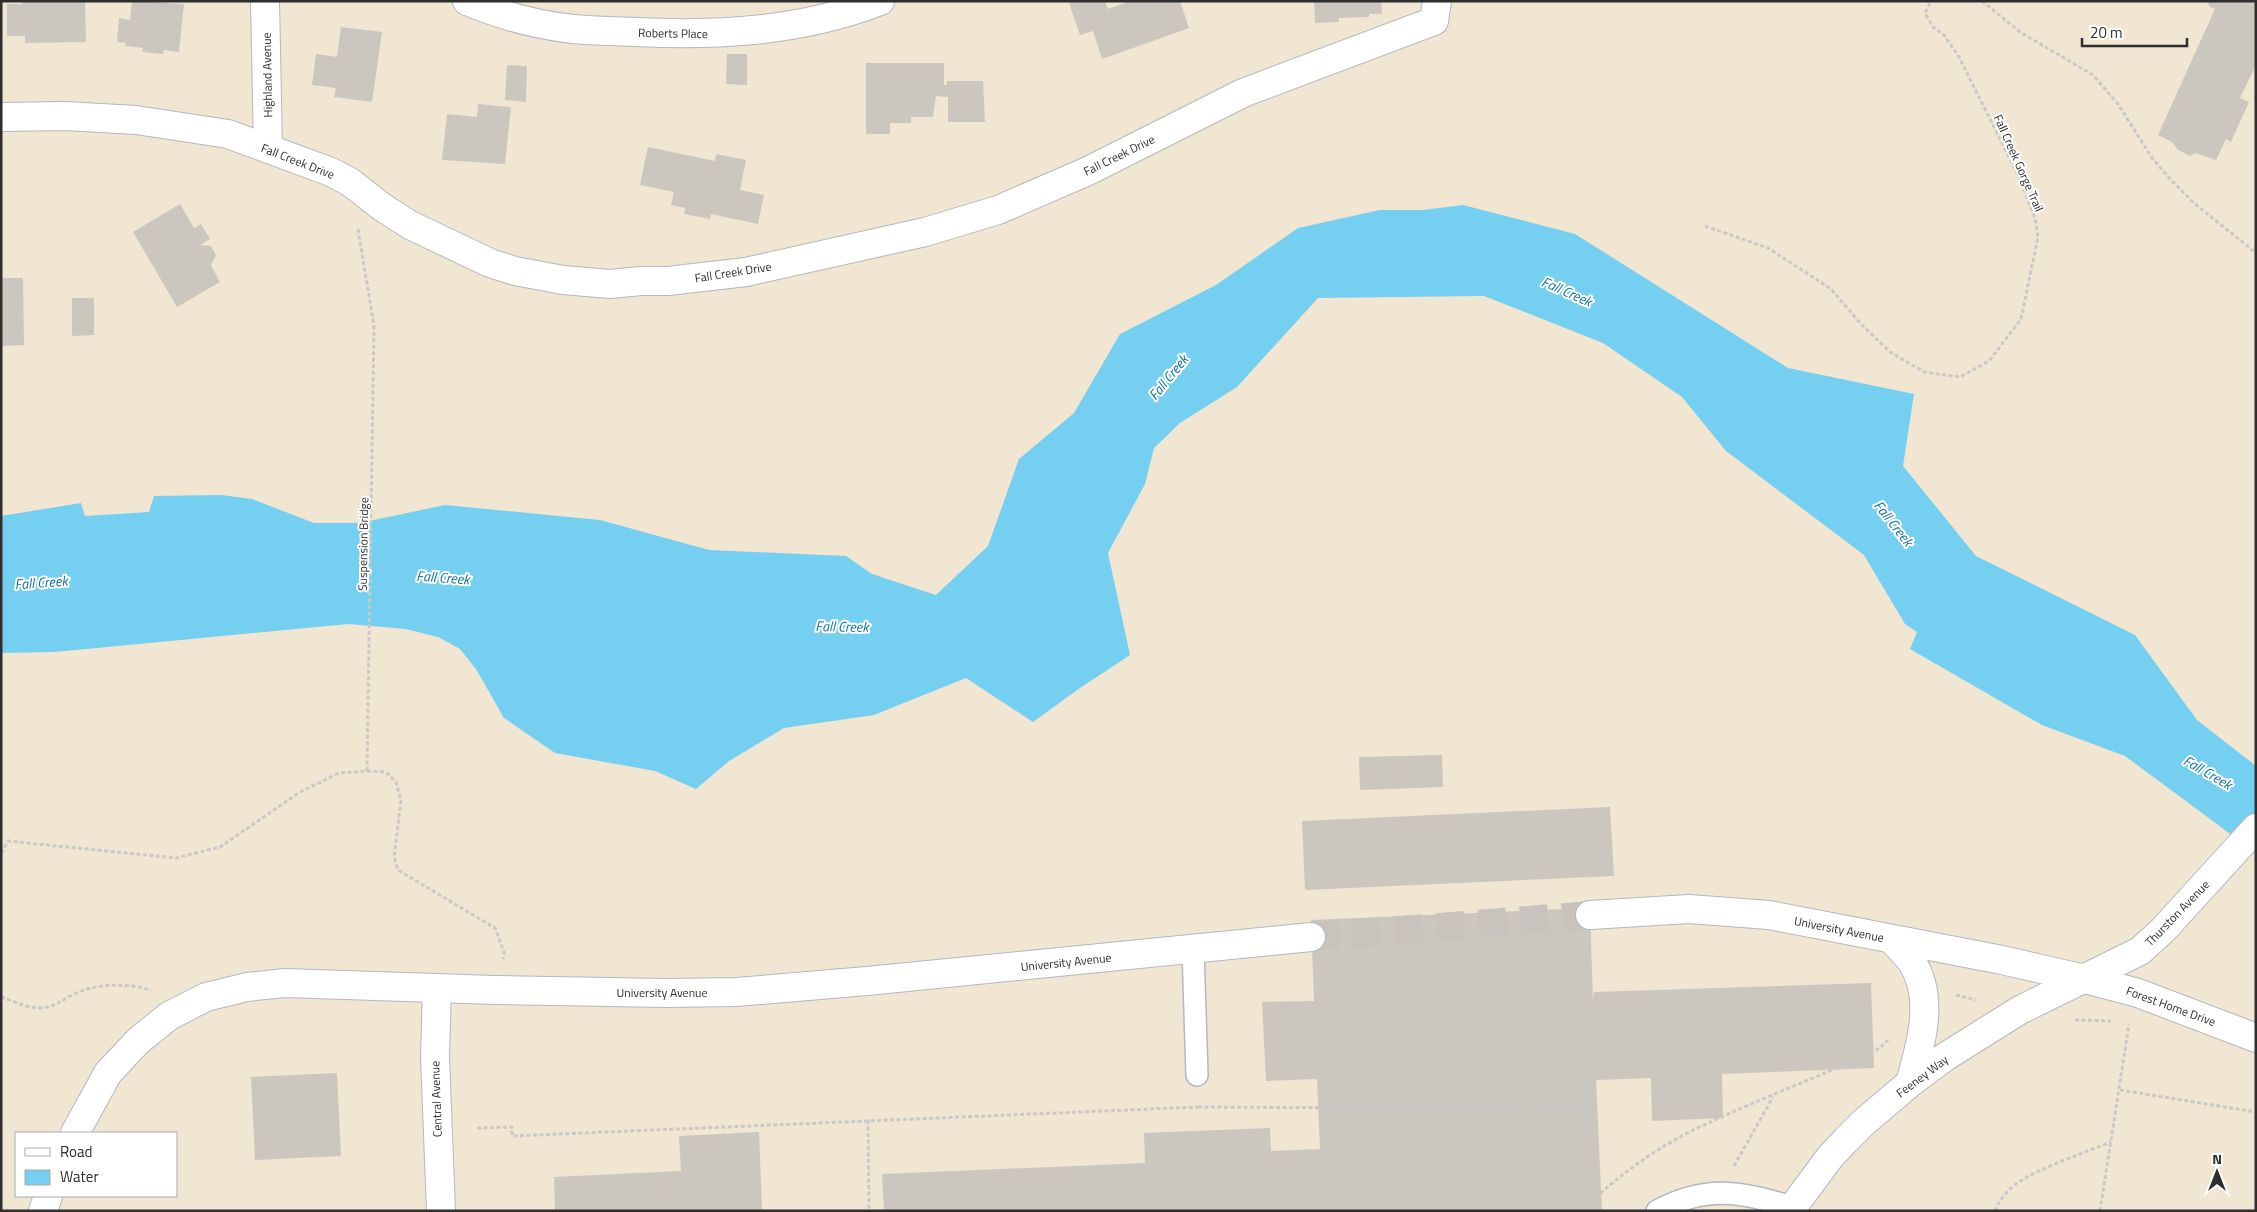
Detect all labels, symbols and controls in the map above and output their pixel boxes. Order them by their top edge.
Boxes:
scale bar [2082,15,2187,47]
text: 20 m [2090,21,2123,44]
street label: Roberts Place [638,23,708,43]
street label: Highland Avenue [257,32,277,118]
street label: Fall Creek Gorge Trail [1989,111,2049,215]
street label: Fall Creek Drive [1080,129,1158,181]
street label: Fall Creek Drive [258,138,338,184]
street label: Fall Creek Drive [693,257,773,287]
water label: Fall Creek [1538,271,1597,312]
water label: Fall Creek [1143,348,1194,404]
water label: Fall Creek [1869,496,1920,552]
street label: Suspension Bridge [353,497,373,591]
water label: Fall Creek [416,565,472,589]
water label: Fall Creek [14,570,70,594]
water label: Fall Creek [815,615,871,637]
water label: Fall Creek [2180,750,2238,795]
street label: Thurston Avenue [2140,875,2214,951]
street label: University Avenue [1792,911,1886,947]
street label: University Avenue [1020,948,1112,976]
street label: Forest Home Drive [2123,981,2219,1031]
street label: University Avenue [616,983,708,1002]
street label: Feeney Way [1892,1050,1952,1102]
street label: Central Avenue [425,1061,447,1137]
legend [15,1132,178,1197]
text: Road [60,1140,92,1163]
north arrow [2192,1147,2242,1197]
text: N [2212,1148,2222,1169]
text: Water [60,1165,99,1188]

